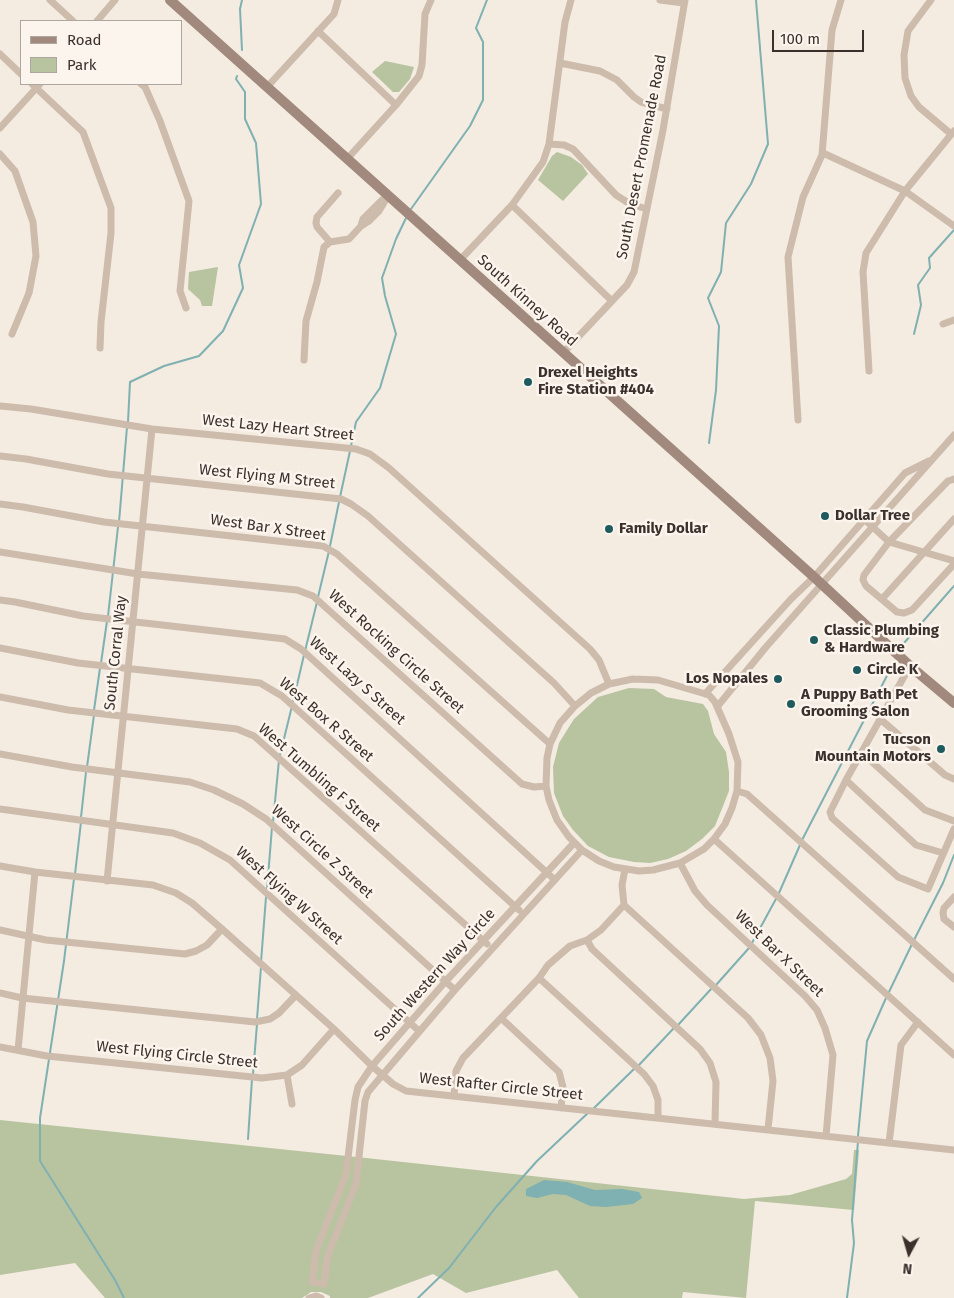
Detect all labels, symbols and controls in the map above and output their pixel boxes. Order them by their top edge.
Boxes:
legend [20,20,182,85]
scale bar [774,20,866,52]
text: 100 m [780,30,820,48]
text: Road [67,31,102,49]
street label: South Desert Promenade Road [613,53,671,261]
text: Park [67,56,97,74]
street label: South Kinney Road [473,251,581,351]
place label: Drexel Heights Fire Station #404 [538,364,654,399]
marker: Drexel Heights Fire Station #404 [522,376,534,388]
street label: West Lazy Heart Street [201,411,355,445]
street label: West Flying M Street [198,461,336,493]
place label: Dollar Tree [835,507,910,525]
marker: Dollar Tree [819,510,831,522]
street label: West Bar X Street [209,511,327,545]
place label: Family Dollar [619,520,708,538]
marker: Family Dollar [603,523,615,535]
street label: West Rocking Circle Street [324,586,468,718]
street label: South Corral Way [101,595,131,711]
place label: Classic Plumbing & Hardware [824,622,939,657]
street label: West Lazy S Street [305,633,409,729]
marker: Classic Plumbing & Hardware [808,634,820,646]
place label: Circle K [867,661,918,679]
marker: Circle K [851,664,863,676]
place label: Los Nopales [686,670,768,688]
marker: Los Nopales [772,673,784,685]
street label: West Box R Street [275,674,377,766]
place label: A Puppy Bath Pet Grooming Salon [801,686,918,721]
marker: A Puppy Bath Pet Grooming Salon [785,698,797,710]
street label: West Tumbling F Street [254,720,384,836]
place label: Tucson Mountain Motors [815,731,931,766]
marker: Tucson Mountain Motors [935,743,947,755]
street label: West Circle Z Street [267,802,377,902]
street label: West Flying W Street [232,843,346,949]
street label: South Western Way Circle [371,905,499,1045]
street label: West Bar X Street [731,907,827,1001]
street label: West Flying Circle Street [95,1038,259,1072]
street label: West Rafter Circle Street [418,1069,584,1105]
north arrow [884,1228,934,1278]
text: N [902,1259,913,1277]

